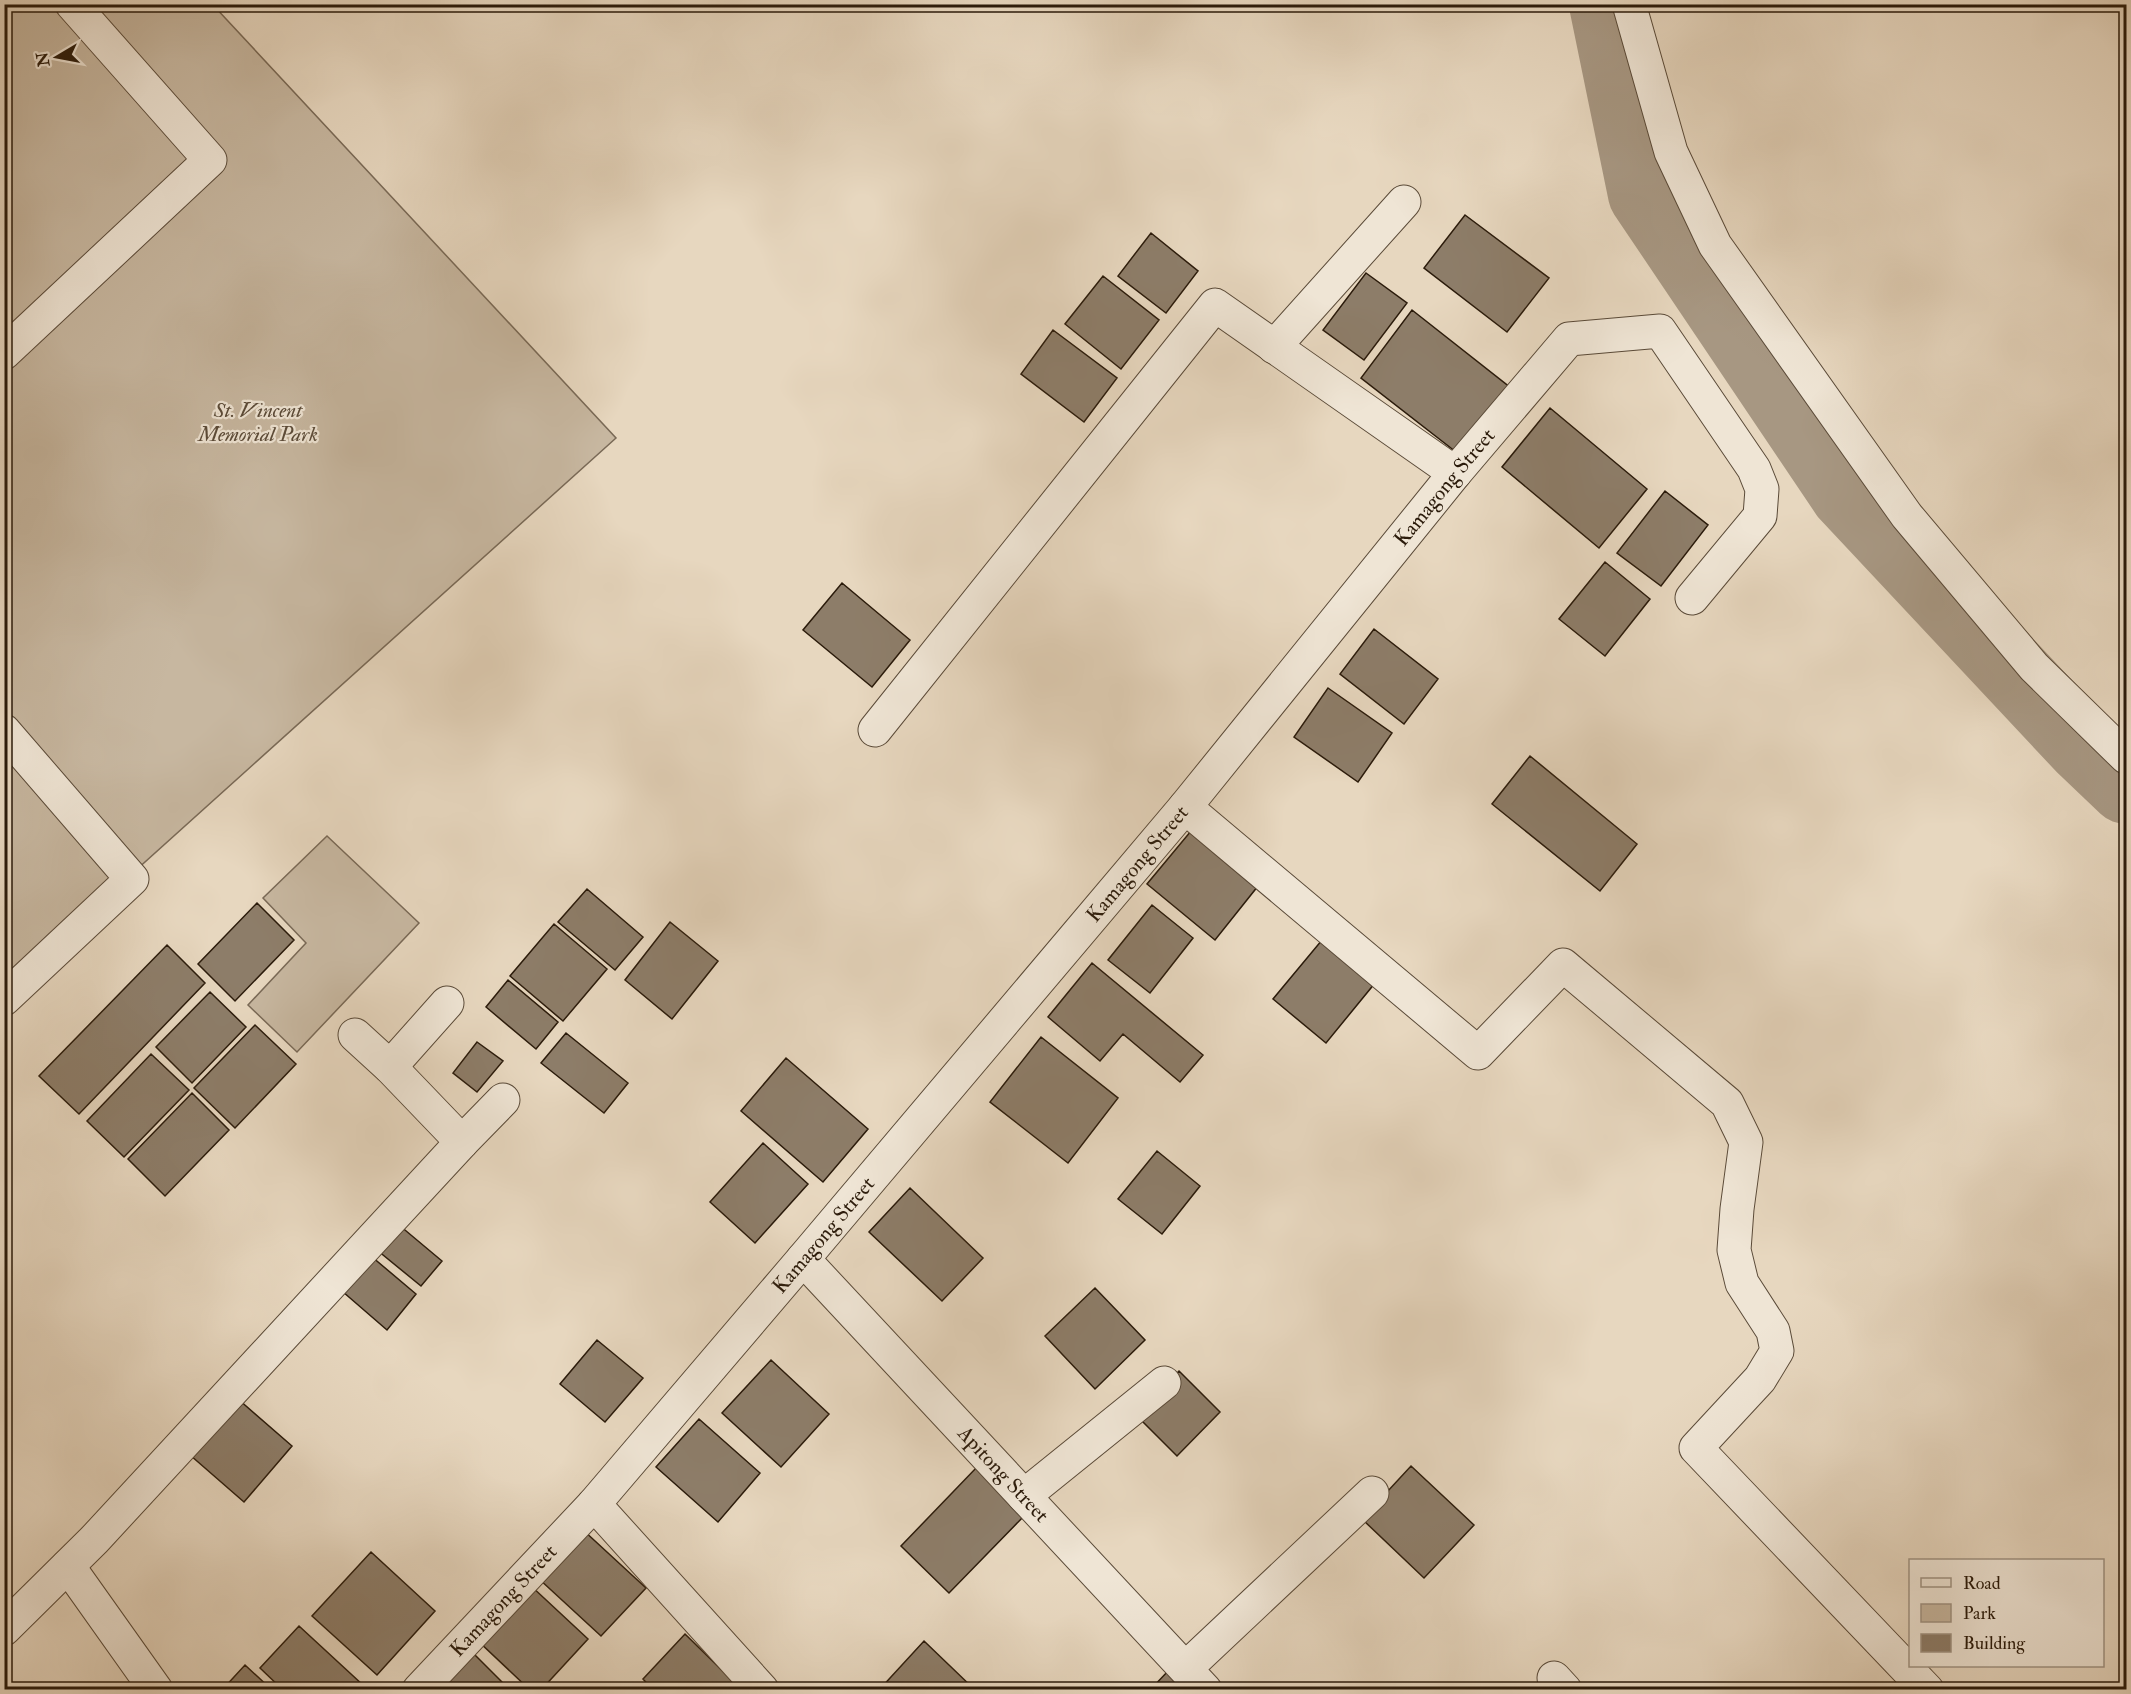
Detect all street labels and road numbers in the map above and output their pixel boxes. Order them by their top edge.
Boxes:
street label: Kamagong Street [1388,423,1501,552]
street label: Kamagong Street [1080,800,1195,928]
street label: Kamagong Street [767,1171,881,1299]
street label: Apitong Street [951,1420,1055,1528]
street label: Kamagong Street [444,1539,563,1663]

